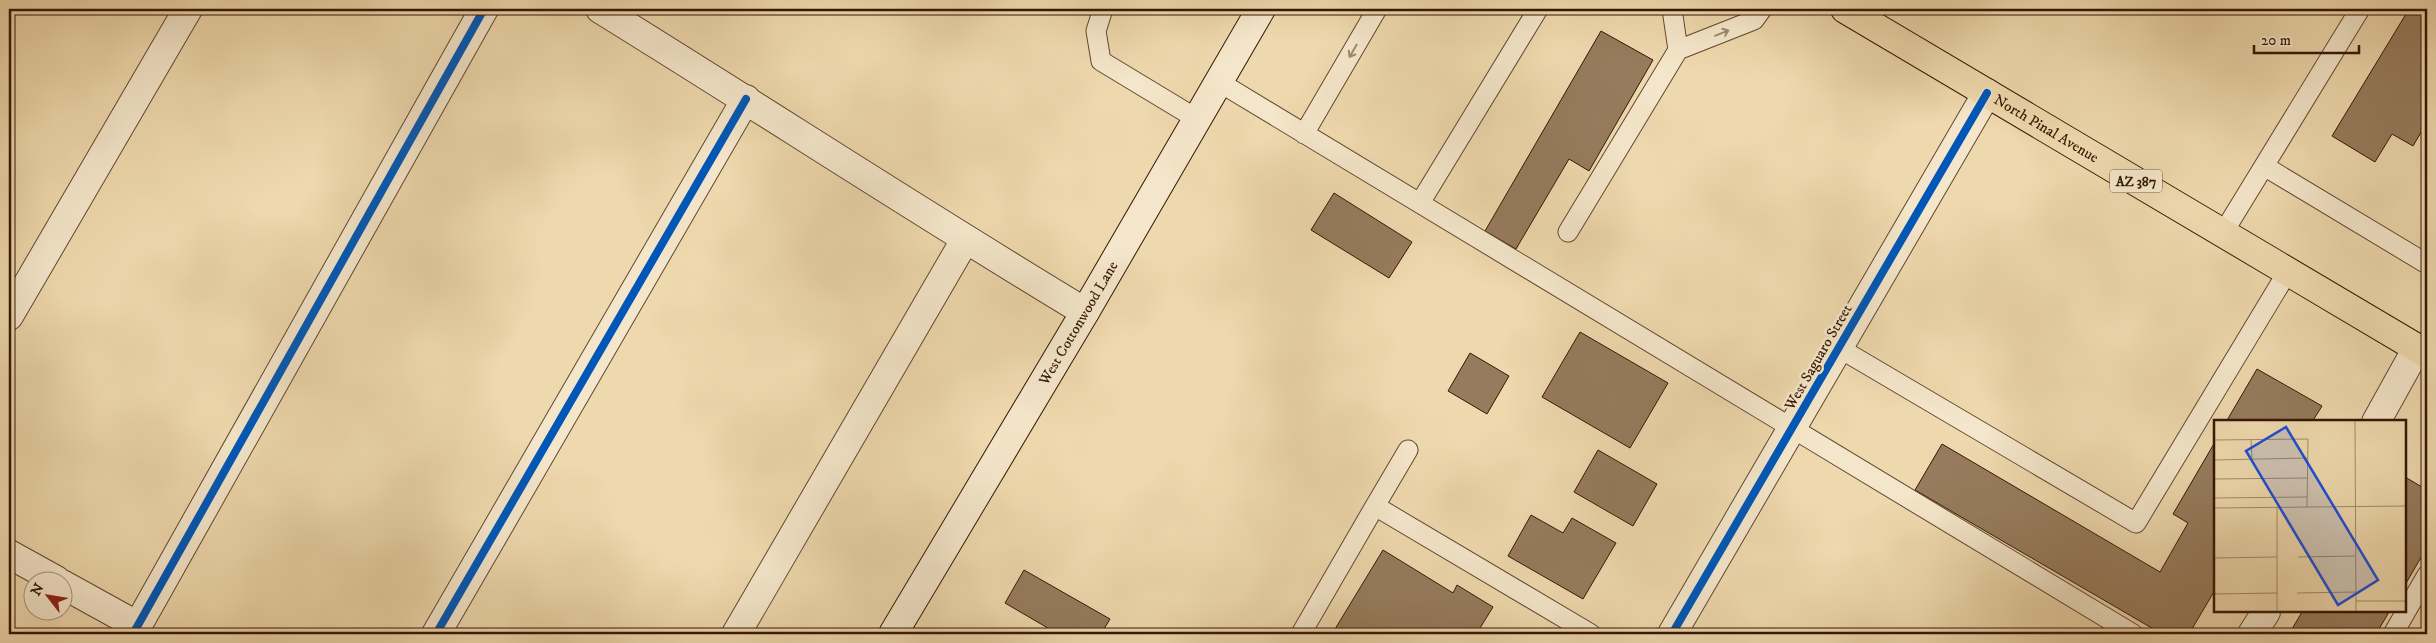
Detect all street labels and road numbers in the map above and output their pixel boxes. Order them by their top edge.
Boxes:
street label: North Pinal Avenue [1990,90,2102,167]
road number: AZ 387 [2110,170,2162,192]
street label: West Cottonwood Lane [1034,258,1122,389]
street label: West Saguaro Street [1780,301,1857,414]

